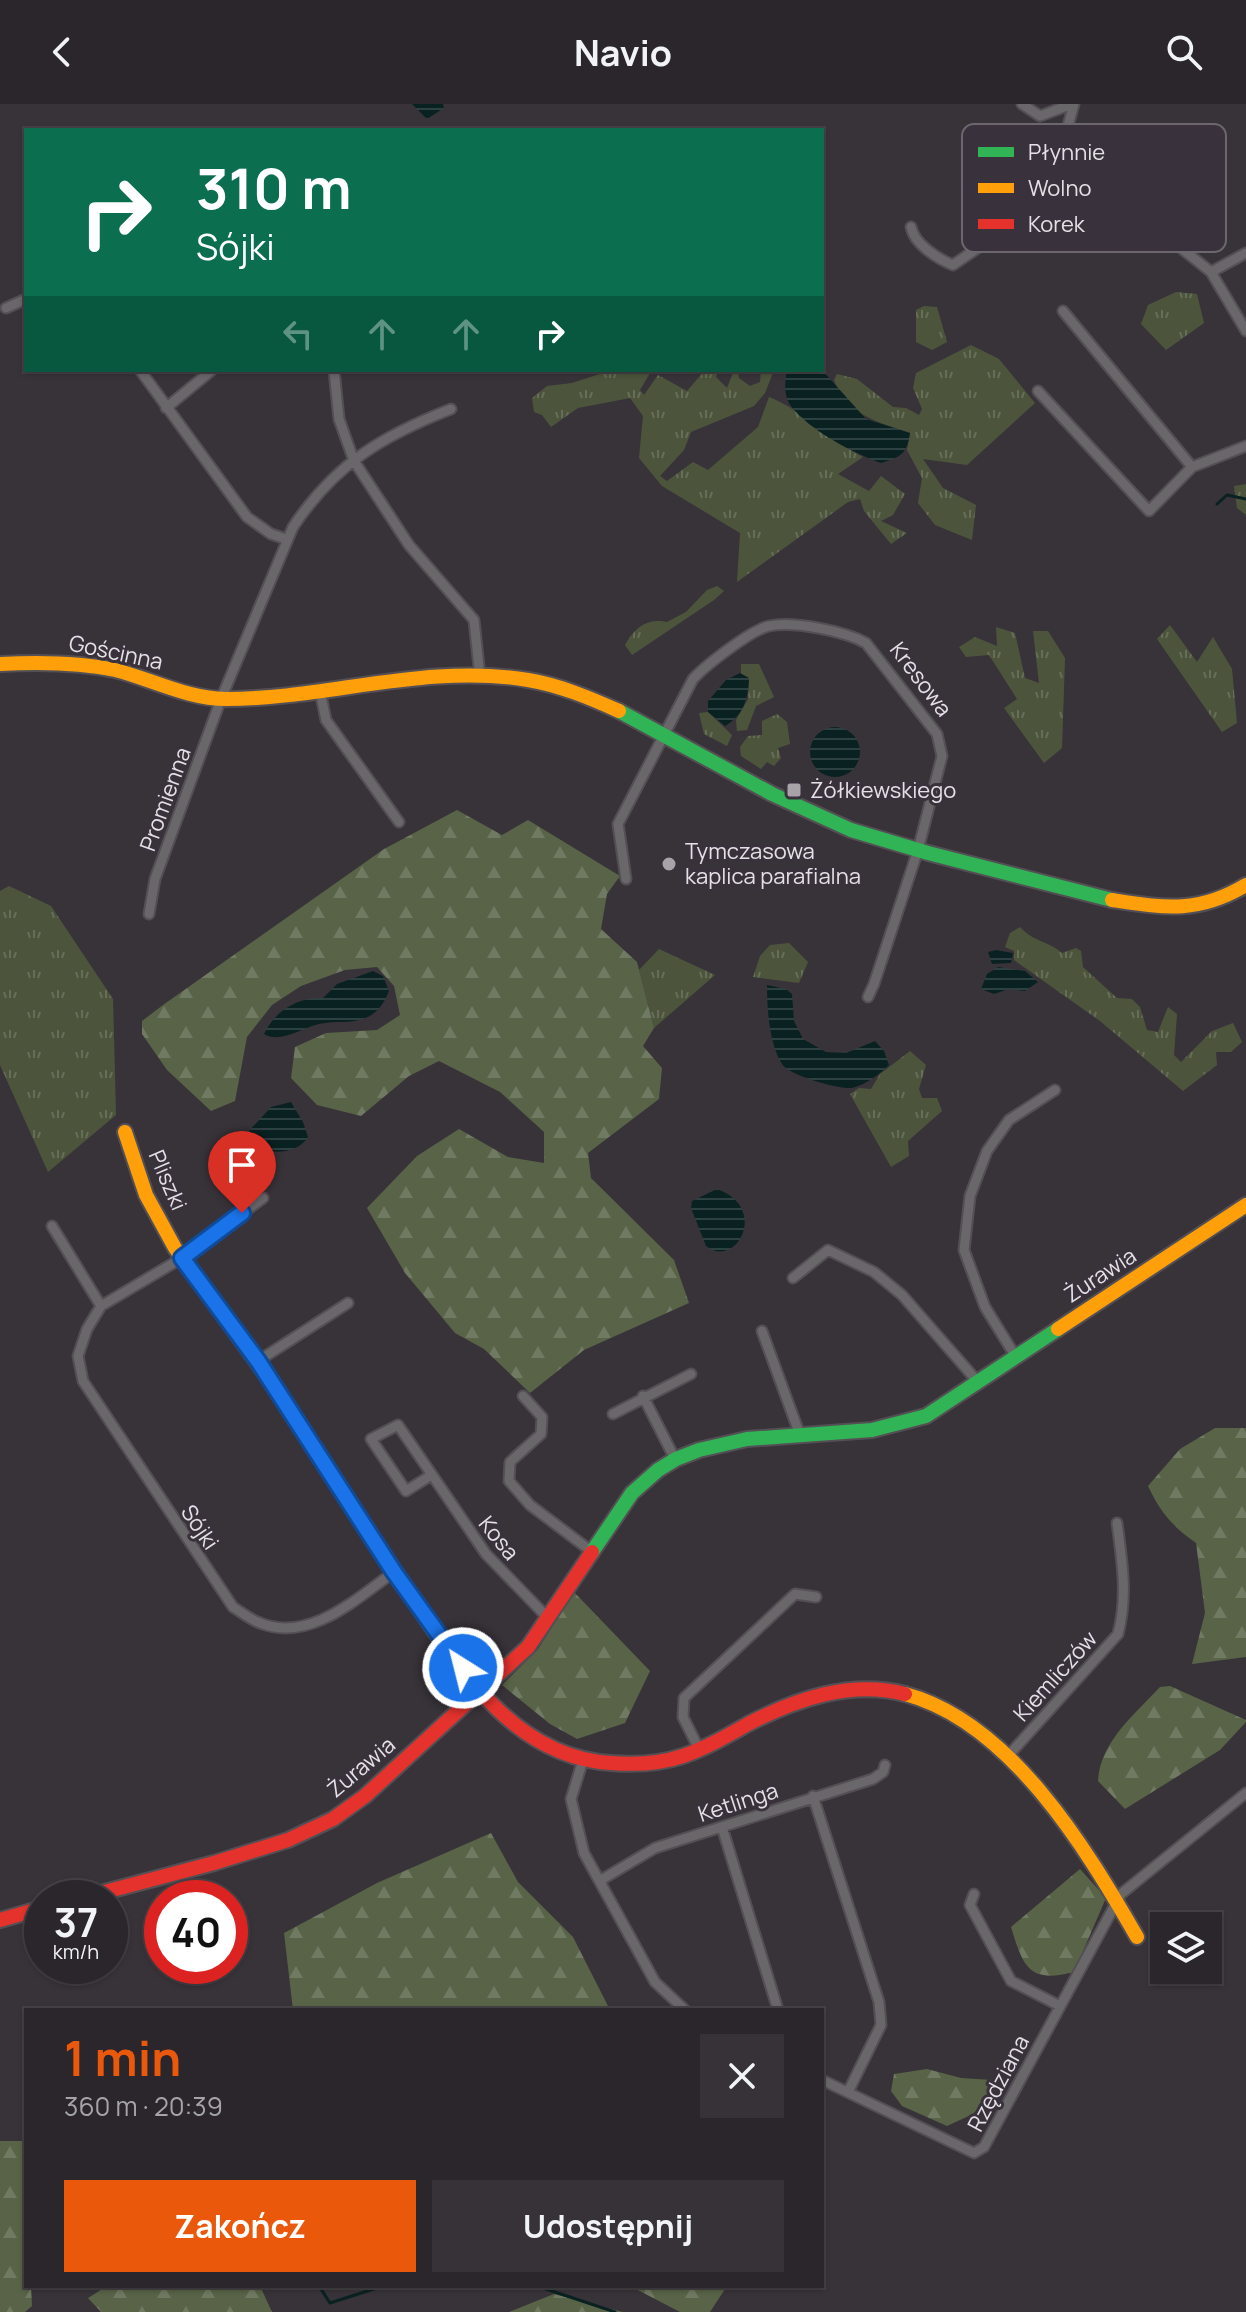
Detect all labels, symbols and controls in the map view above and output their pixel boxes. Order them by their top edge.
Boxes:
text: Navio [574,28,672,77]
icon: back [40,30,84,74]
icon: search [1162,30,1206,74]
legend [962,124,1226,252]
text: Płynnie [1028,137,1105,167]
text: 310 m [196,149,352,226]
icon: right [64,160,168,264]
text: Wolno [1028,173,1091,203]
text: Korek [1028,209,1086,239]
text: Sójki [196,222,275,271]
icon: left [276,312,320,356]
icon: ahead [360,312,404,356]
icon: ahead [444,312,488,356]
icon: right [528,312,572,356]
street label: Gościnna [66,627,166,677]
street label: Kresowa [883,636,959,722]
street label: Promienna [132,743,198,855]
place label: Żółkiewskiego [810,775,956,805]
marker: Żółkiewskiego [785,781,803,799]
place label: Tymczasowa kaplica parafialna [685,836,861,891]
marker: Tymczasowa kaplica parafialna [660,855,678,873]
pin [208,1131,276,1213]
icon: arrive [220,1143,264,1187]
street label: Pliszki [142,1145,194,1215]
street label: Żurawia [1058,1241,1142,1309]
street label: Sójki [174,1499,226,1555]
street label: Kosa [472,1510,526,1566]
street label: Kiemliczów [1006,1624,1104,1728]
position arrow [421,1626,505,1710]
street label: Żurawia [321,1730,401,1804]
street label: Ketlinga [694,1775,782,1829]
speed limit sign: 40 [144,1880,248,1984]
text: 37 [54,1894,98,1949]
map controls [1150,1912,1222,1984]
button: layers [1150,1912,1222,1984]
text: km/h [53,1938,99,1965]
text: 1 min [64,2025,181,2090]
street label: Rzędziana [960,2030,1036,2136]
button: close [700,2034,784,2118]
text: 360 m · 20:39 [64,2088,223,2124]
button: Zakończ [64,2180,416,2272]
button: Udostępnij [432,2180,784,2272]

